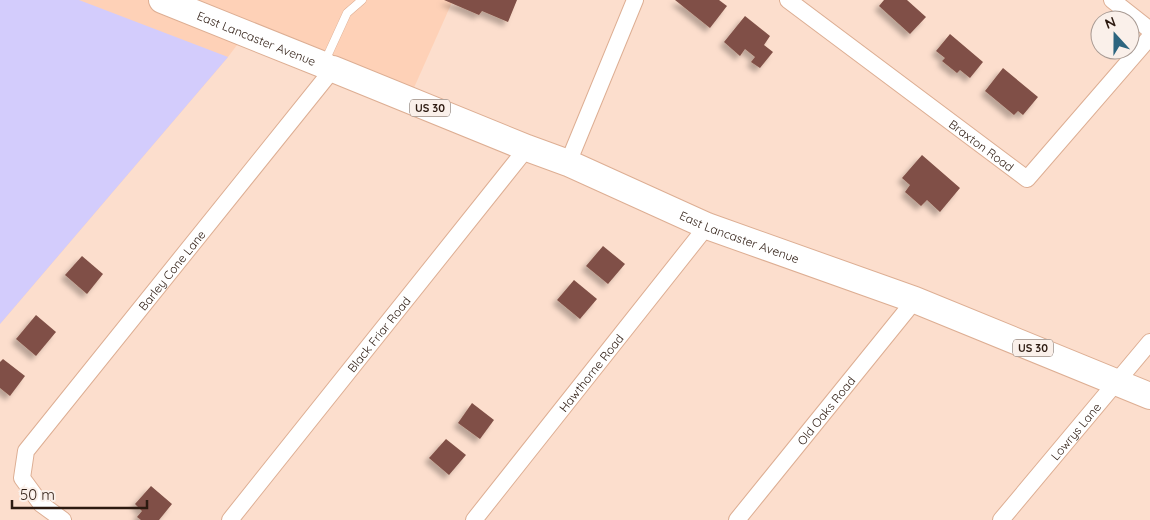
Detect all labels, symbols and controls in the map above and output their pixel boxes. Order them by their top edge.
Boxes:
street label: East Lancaster Avenue [195,7,318,69]
north arrow [1090,10,1140,60]
text: N [1102,13,1118,33]
road number: US 30 [410,100,450,116]
street label: Braxton Road [946,116,1017,174]
street label: East Lancaster Avenue [677,207,802,266]
street label: Barley Cone Lane [135,227,208,313]
street label: Black Friar Road [344,293,413,375]
street label: Hawthorne Road [555,331,626,415]
road number: US 30 [1013,339,1053,356]
street label: Old Oaks Road [793,373,858,448]
street label: Lowrys Lane [1047,399,1104,463]
scale bar [12,478,148,510]
text: 50 m [20,485,55,504]

